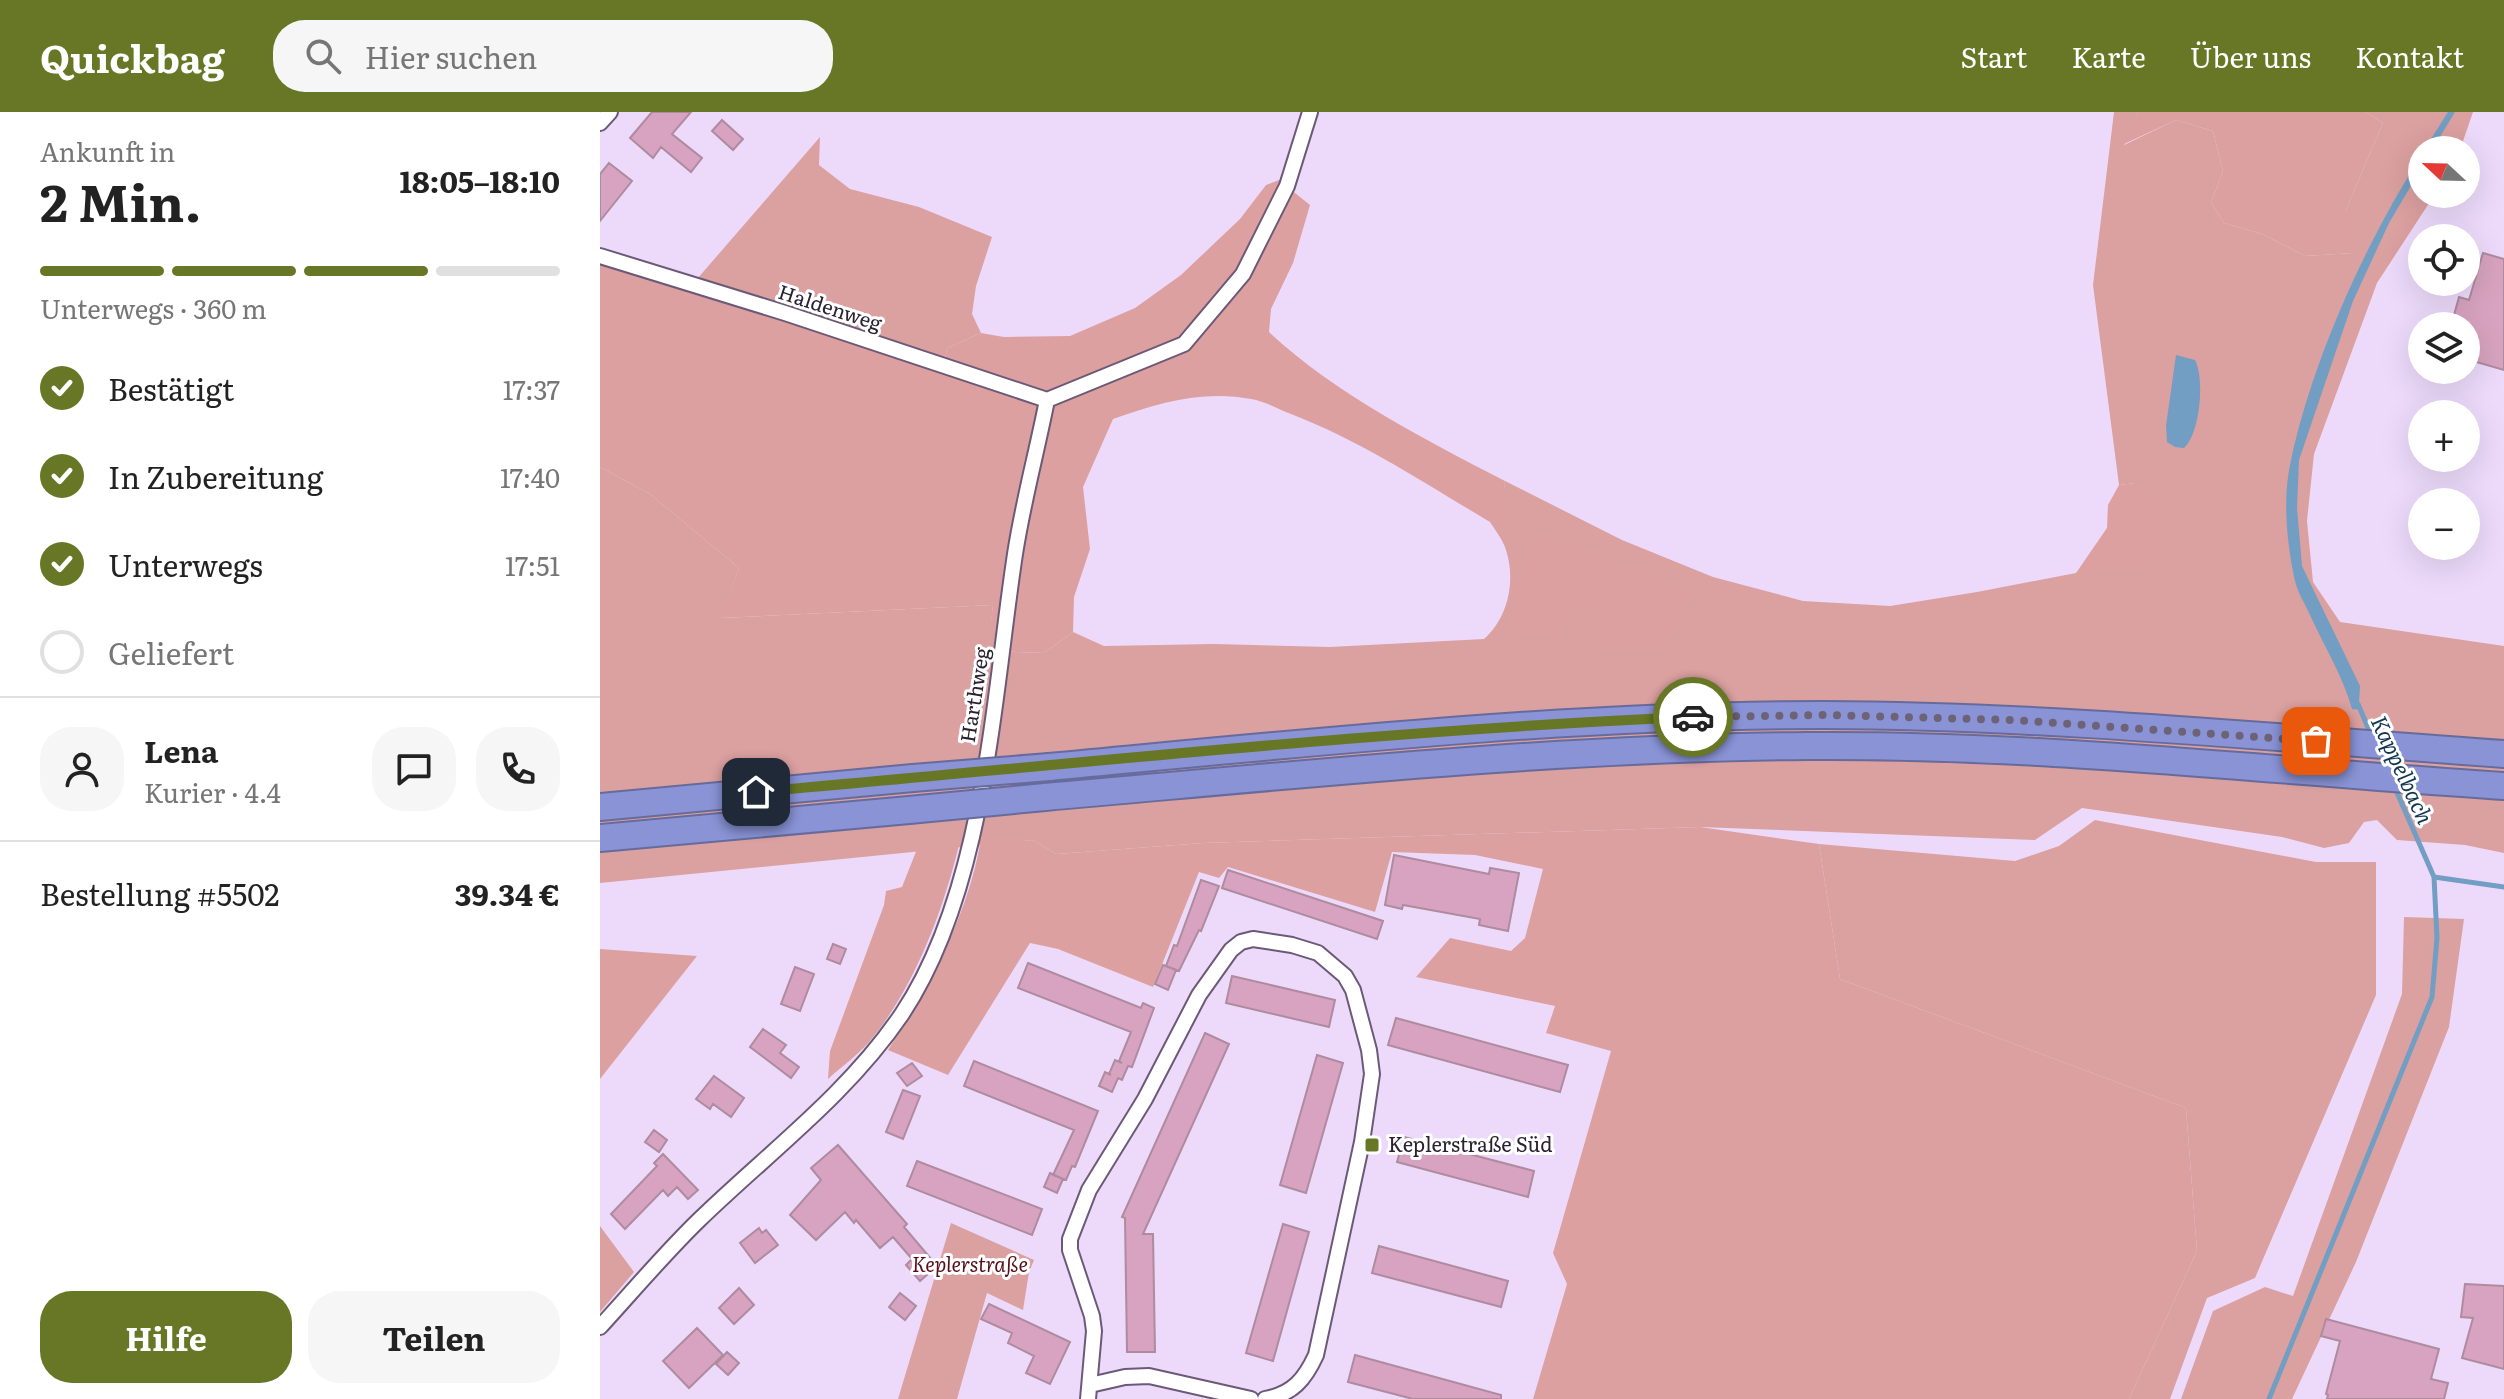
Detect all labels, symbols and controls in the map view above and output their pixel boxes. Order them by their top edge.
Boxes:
search box [273,20,833,92]
text: Quickbag [40,28,225,85]
icon: search [301,34,345,78]
text: Hier suchen [365,34,537,78]
text: Start [1961,35,2027,77]
text: Karte [2071,35,2146,77]
text: Über uns [2190,35,2311,77]
text: Kontakt [2355,35,2464,77]
text: Ankunft in [40,131,175,170]
north arrow [2408,136,2480,208]
map controls [2408,136,2480,560]
text: 18:05–18:10 [400,158,560,202]
text: 2 Min. [40,161,202,238]
button: locate [2408,224,2480,296]
street label: Haldenweg [775,275,887,337]
text: Unterwegs · 360 m [40,288,267,327]
button: layers [2408,312,2480,384]
icon: check [40,366,84,410]
text: Bestätigt [108,366,234,410]
text: 17:37 [503,369,560,408]
button: + [2408,400,2480,472]
icon: check [40,454,84,498]
text: In Zubereitung [108,454,323,498]
text: 17:40 [500,457,560,496]
button: − [2408,488,2480,560]
icon: check [40,542,84,586]
text: Unterwegs [108,542,263,586]
text: 17:51 [505,545,560,584]
text: Geliefert [108,630,234,674]
street label: Harthweg [951,644,995,744]
courier [1653,677,1733,757]
icon: car [1671,695,1715,739]
pin [2282,707,2350,775]
water label: Kappelbach [2364,710,2443,829]
icon: bag [2294,719,2338,763]
button: person [40,727,124,811]
button: chat [372,727,456,811]
button: phone [476,727,560,811]
text: Lena [144,728,218,772]
pin [722,758,790,826]
icon: home [734,770,778,814]
text: Kurier · 4.4 [144,772,281,811]
text: Bestellung #5502 [40,871,280,915]
text: 39.34 € [455,871,560,915]
place label: Keplerstraße Süd [1388,1128,1552,1158]
marker: Keplerstraße Süd [1363,1136,1381,1154]
park label: Keplerstraße [912,1248,1028,1278]
button: Hilfe [40,1291,292,1383]
button: Teilen [308,1291,560,1383]

